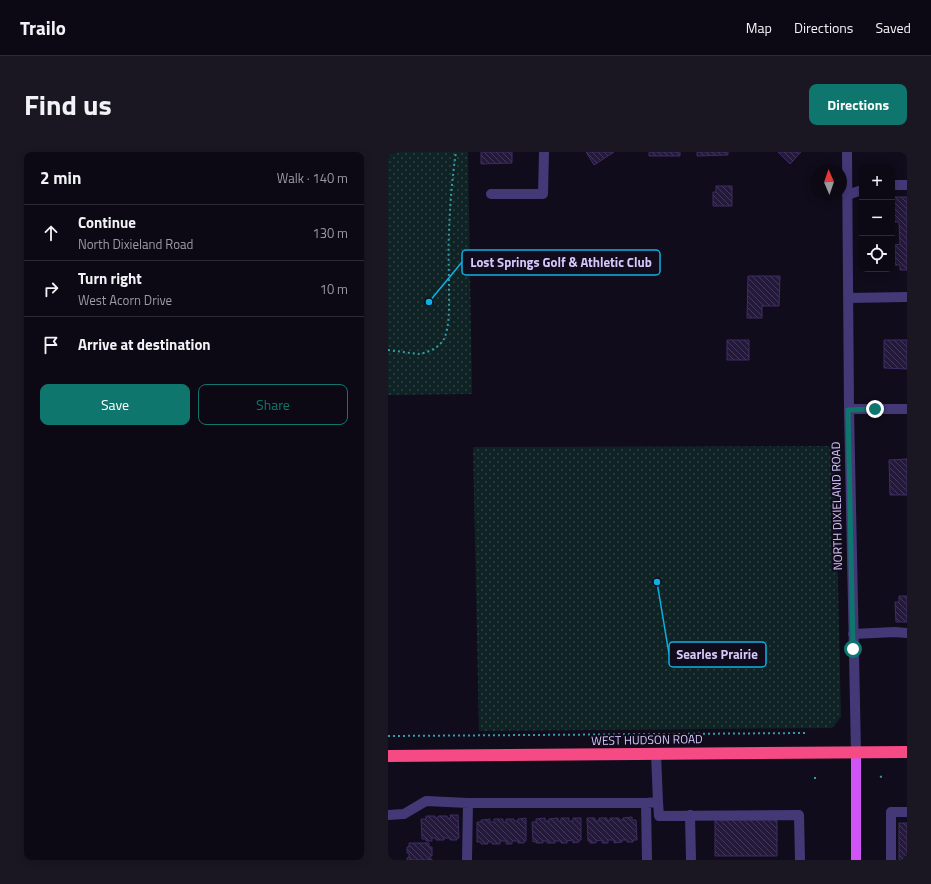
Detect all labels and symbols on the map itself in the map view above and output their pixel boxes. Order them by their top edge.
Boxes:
north arrow [811,164,847,200]
callout: Lost Springs Golf & Athletic Club [462,250,660,275]
text: Lost Springs Golf & Athletic Club [470,252,652,272]
route end [866,400,884,418]
street label: NORTH DIXIELAND ROAD [826,441,847,571]
route start [844,640,862,658]
callout: Searles Prairie [669,642,766,667]
text: Searles Prairie [676,644,758,664]
street label: WEST HUDSON ROAD [591,729,703,750]

